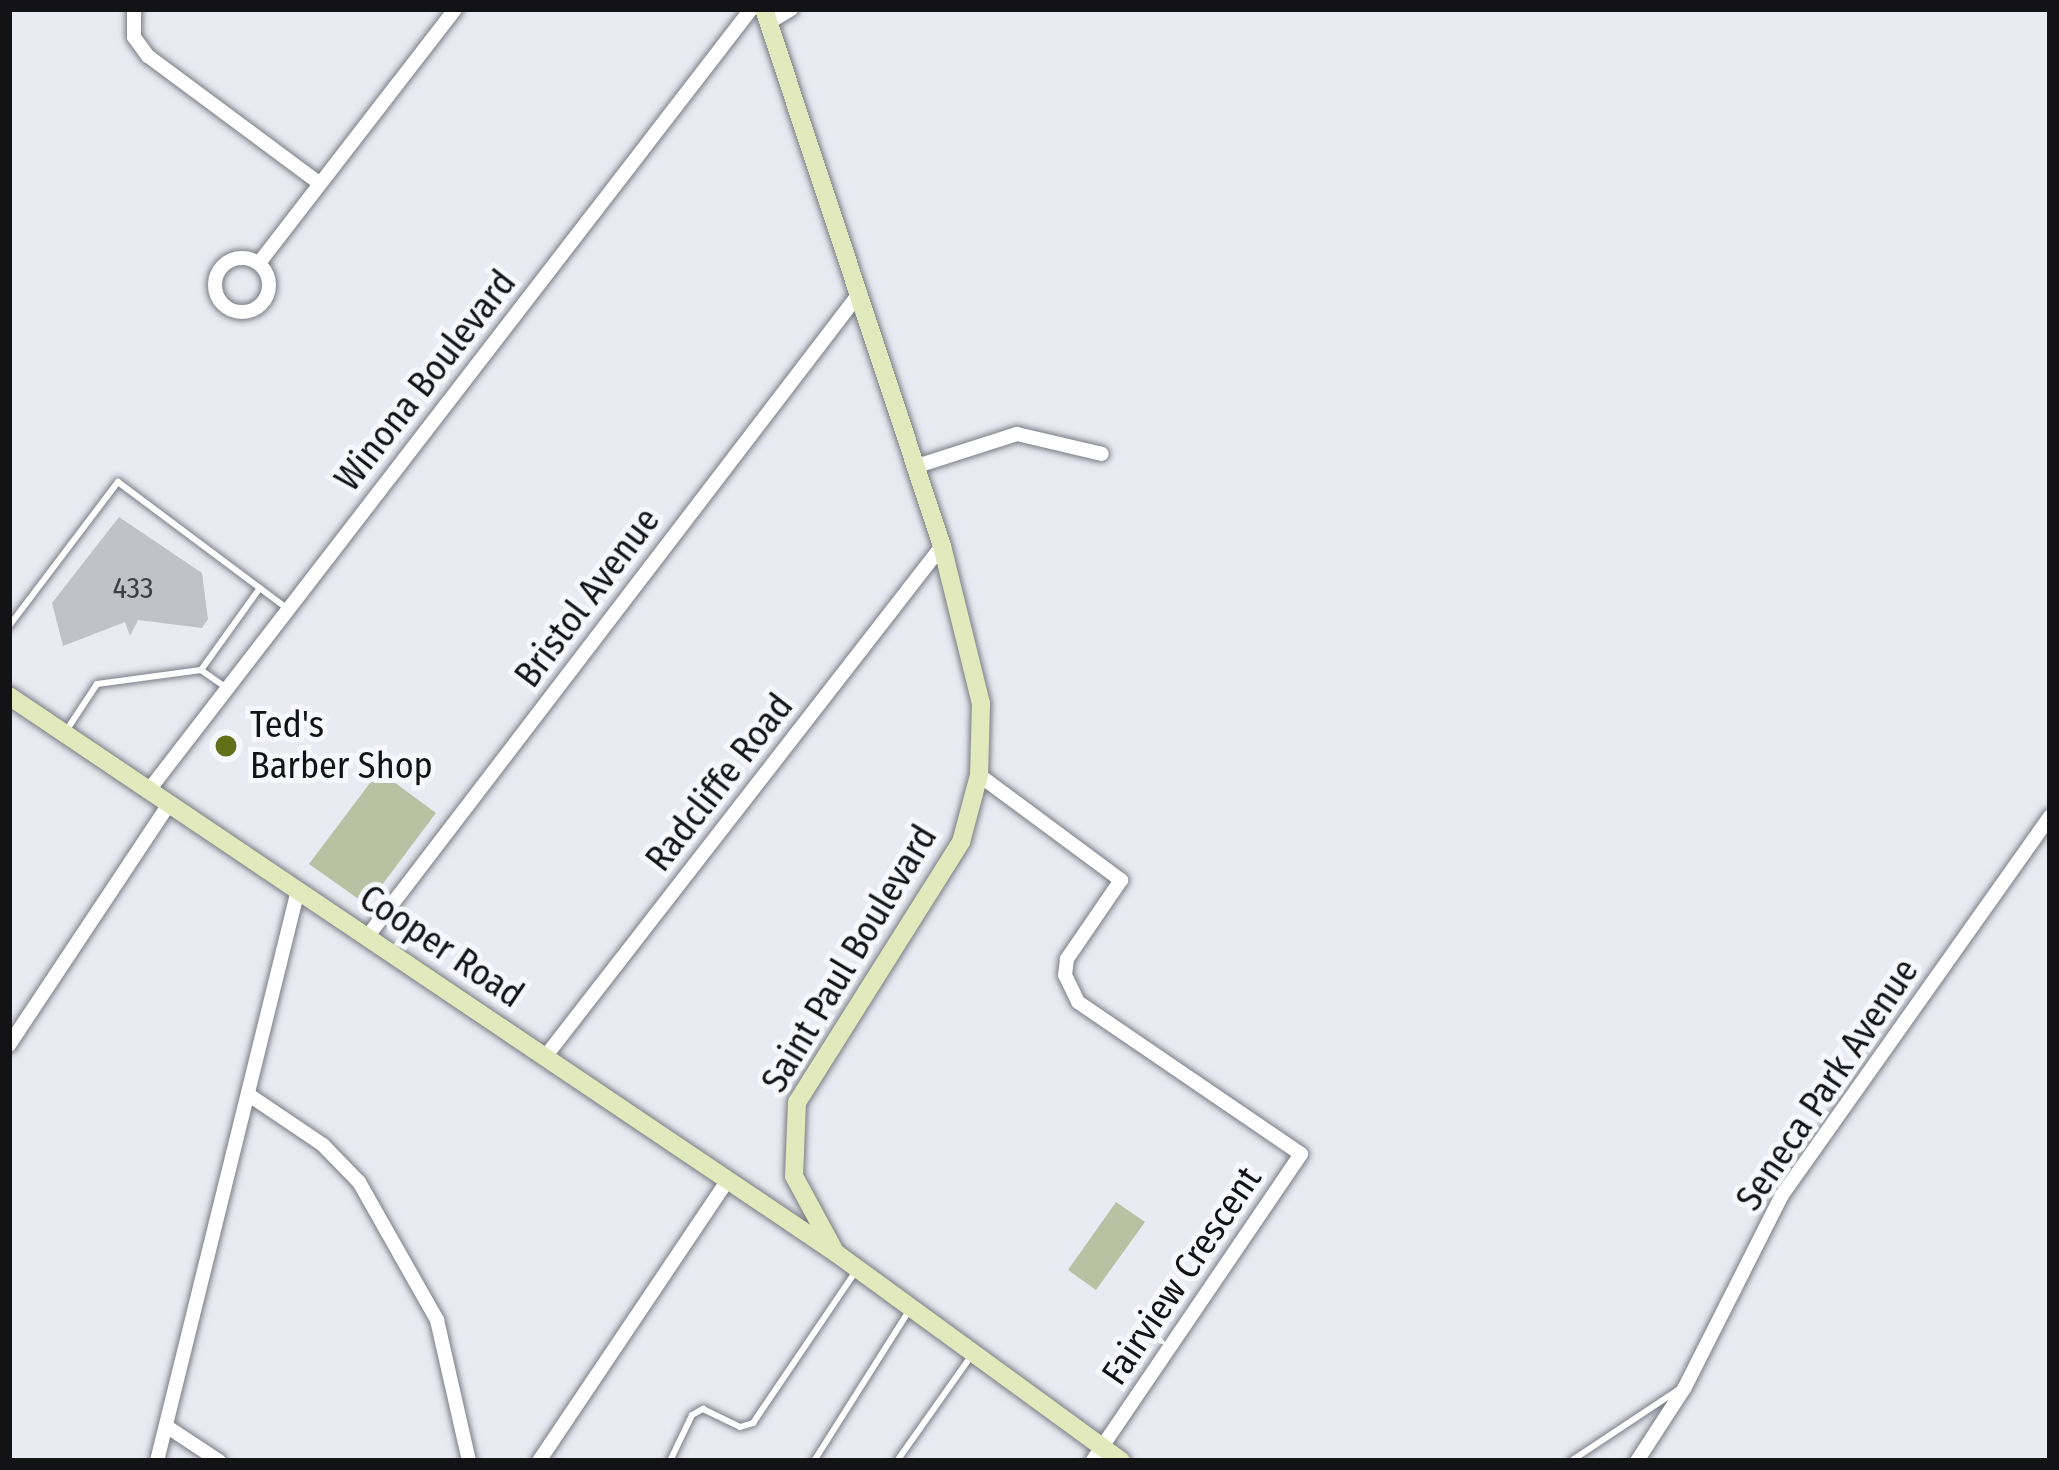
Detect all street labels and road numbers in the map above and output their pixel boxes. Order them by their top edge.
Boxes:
street label: Winona Boulevard [327,262,525,500]
street label: Bristol Avenue [507,500,669,696]
street label: Radcliffe Road [637,686,803,880]
street label: Saint Paul Boulevard [753,818,947,1100]
street label: Cooper Road [351,877,531,1017]
street label: Seneca Park Avenue [1728,951,1928,1219]
street label: Fairview Crescent [1093,1159,1271,1393]

